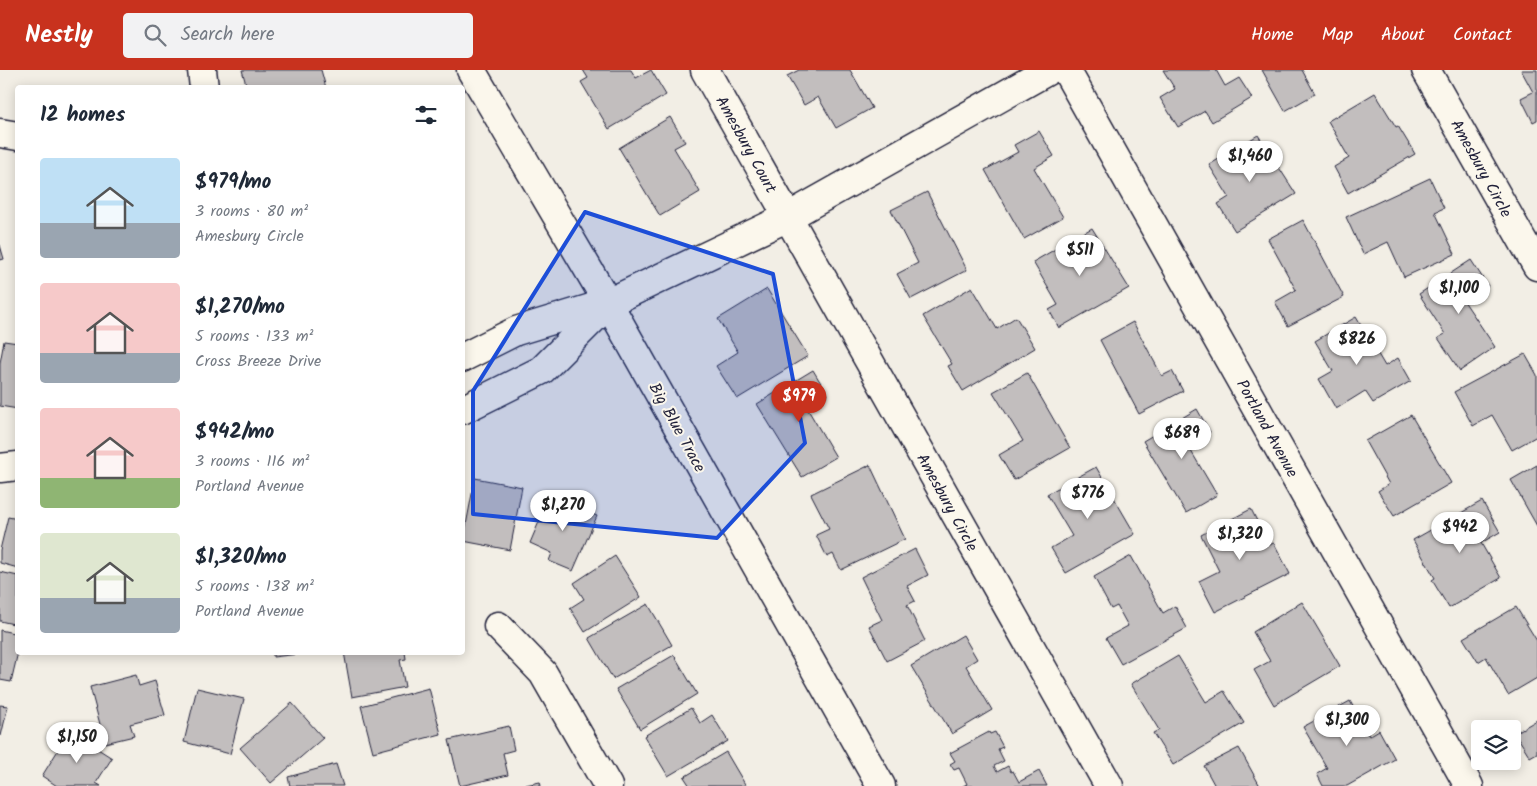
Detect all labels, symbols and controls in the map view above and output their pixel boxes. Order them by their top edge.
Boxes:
search box [123,13,473,58]
text: Nestly [25,16,93,55]
text: Search here [181,20,274,50]
icon: search [141,21,169,49]
text: Home [1251,21,1294,50]
text: Map [1322,21,1353,50]
text: About [1381,21,1425,50]
text: Contact [1453,21,1512,50]
street label: Amesbury Court [709,92,783,199]
text: 12 homes [40,99,125,132]
icon: filters [412,101,440,129]
street label: Amesbury Circle [1443,115,1518,222]
pin: $1,460 [1209,140,1291,183]
text: $1,460 [1228,144,1272,169]
text: $979/mo [195,166,271,199]
icon: home [80,178,140,238]
text: 3 rooms · 80 m² [195,199,308,224]
text: Amesbury Circle [195,224,304,249]
pin: $511 [1050,234,1110,277]
text: $511 [1066,238,1094,263]
pin: $1,100 [1418,272,1500,315]
text: $1,100 [1439,276,1479,301]
text: $1,270/mo [195,291,285,324]
icon: home [80,303,140,363]
text: 5 rooms · 133 m² [195,324,313,349]
pin: $826 [1327,324,1387,366]
text: $826 [1339,327,1375,352]
text: Cross Breeze Drive [195,349,321,374]
street label: Portland Avenue [1229,375,1304,482]
street label: Big Blue Trace [642,378,712,477]
pin: $979 [769,380,829,423]
text: $979 [782,384,816,409]
text: $942/mo [195,416,274,449]
pin: $689 [1152,418,1212,460]
text: $689 [1164,421,1200,446]
icon: home [80,428,140,488]
text: 3 rooms · 116 m² [195,449,310,474]
street label: Amesbury Circle [909,449,984,556]
text: Portland Avenue [195,474,304,499]
pin: $776 [1058,478,1118,520]
text: $776 [1071,481,1105,506]
pin: $1,270 [522,490,604,532]
text: $1,270 [541,493,585,518]
pin: $942 [1430,512,1490,554]
text: $942 [1442,515,1478,540]
pin: $1,320 [1199,518,1281,561]
text: $1,320 [1218,522,1262,547]
text: $1,320/mo [195,541,286,574]
icon: home [80,553,140,613]
text: 5 rooms · 138 m² [195,574,314,599]
text: Portland Avenue [195,599,304,624]
pin: $1,300 [1306,704,1388,747]
text: $1,300 [1325,708,1369,733]
map controls [1471,720,1521,770]
button: layers [1471,720,1521,770]
pin: $1,150 [36,722,118,764]
text: $1,150 [57,725,97,750]

